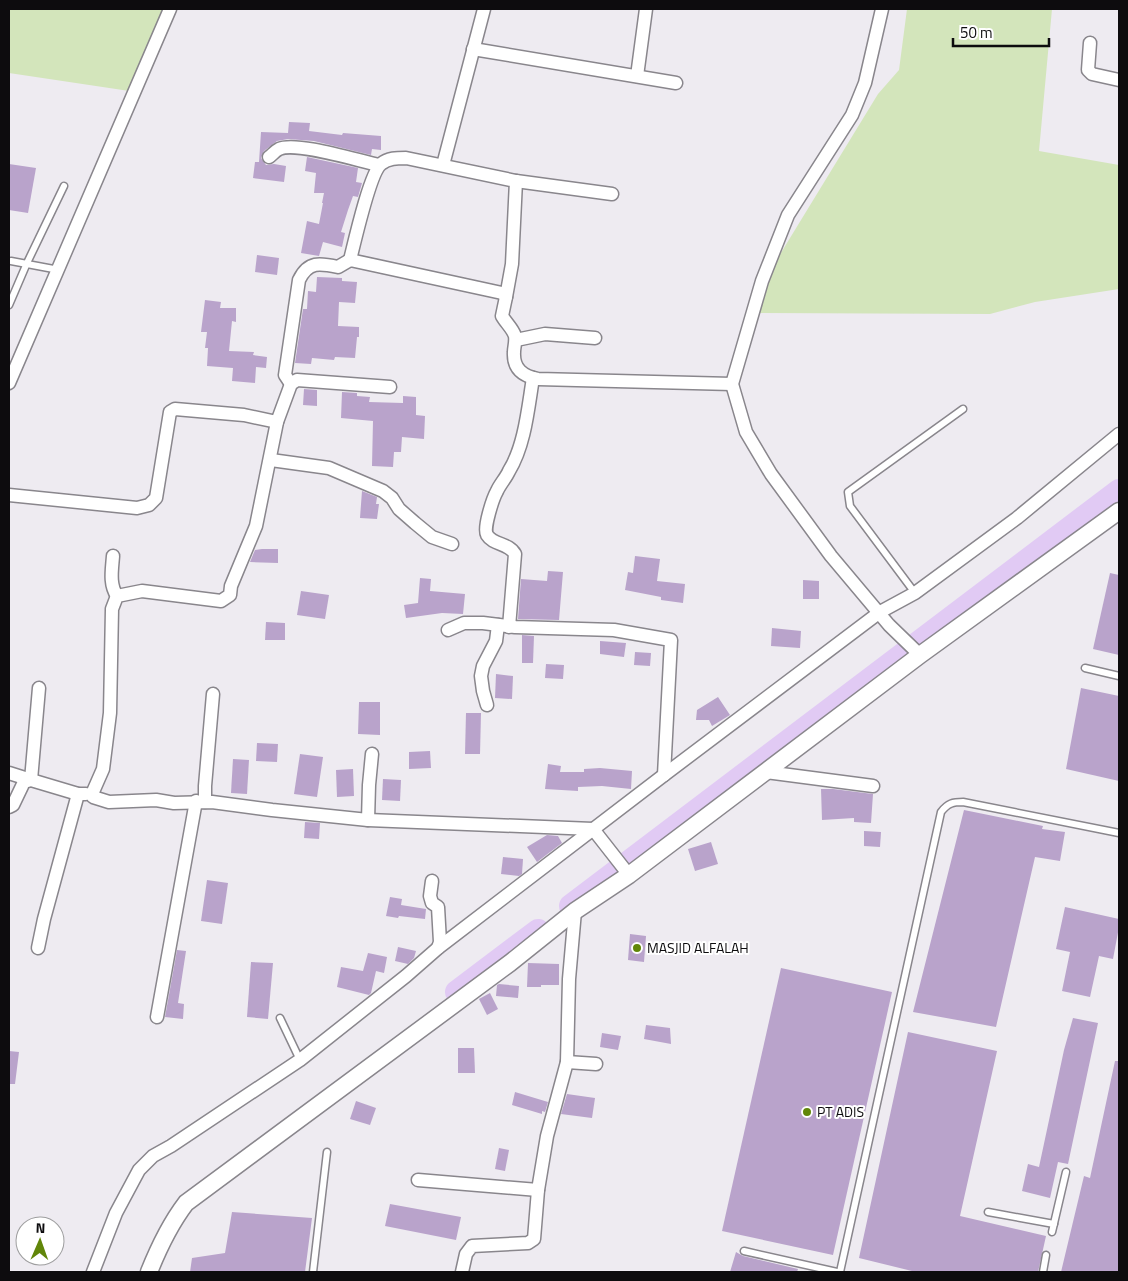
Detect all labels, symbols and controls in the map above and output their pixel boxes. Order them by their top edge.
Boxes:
scale bar [953,15,1049,47]
text: 50 m [960,21,993,44]
place label: MASJID ALFALAH [647,937,749,958]
marker: MASJID ALFALAH [631,942,643,954]
place label: PT ADIS [817,1101,864,1122]
marker: PT ADIS [801,1106,813,1118]
north arrow [15,1216,65,1266]
text: N [35,1217,46,1238]

